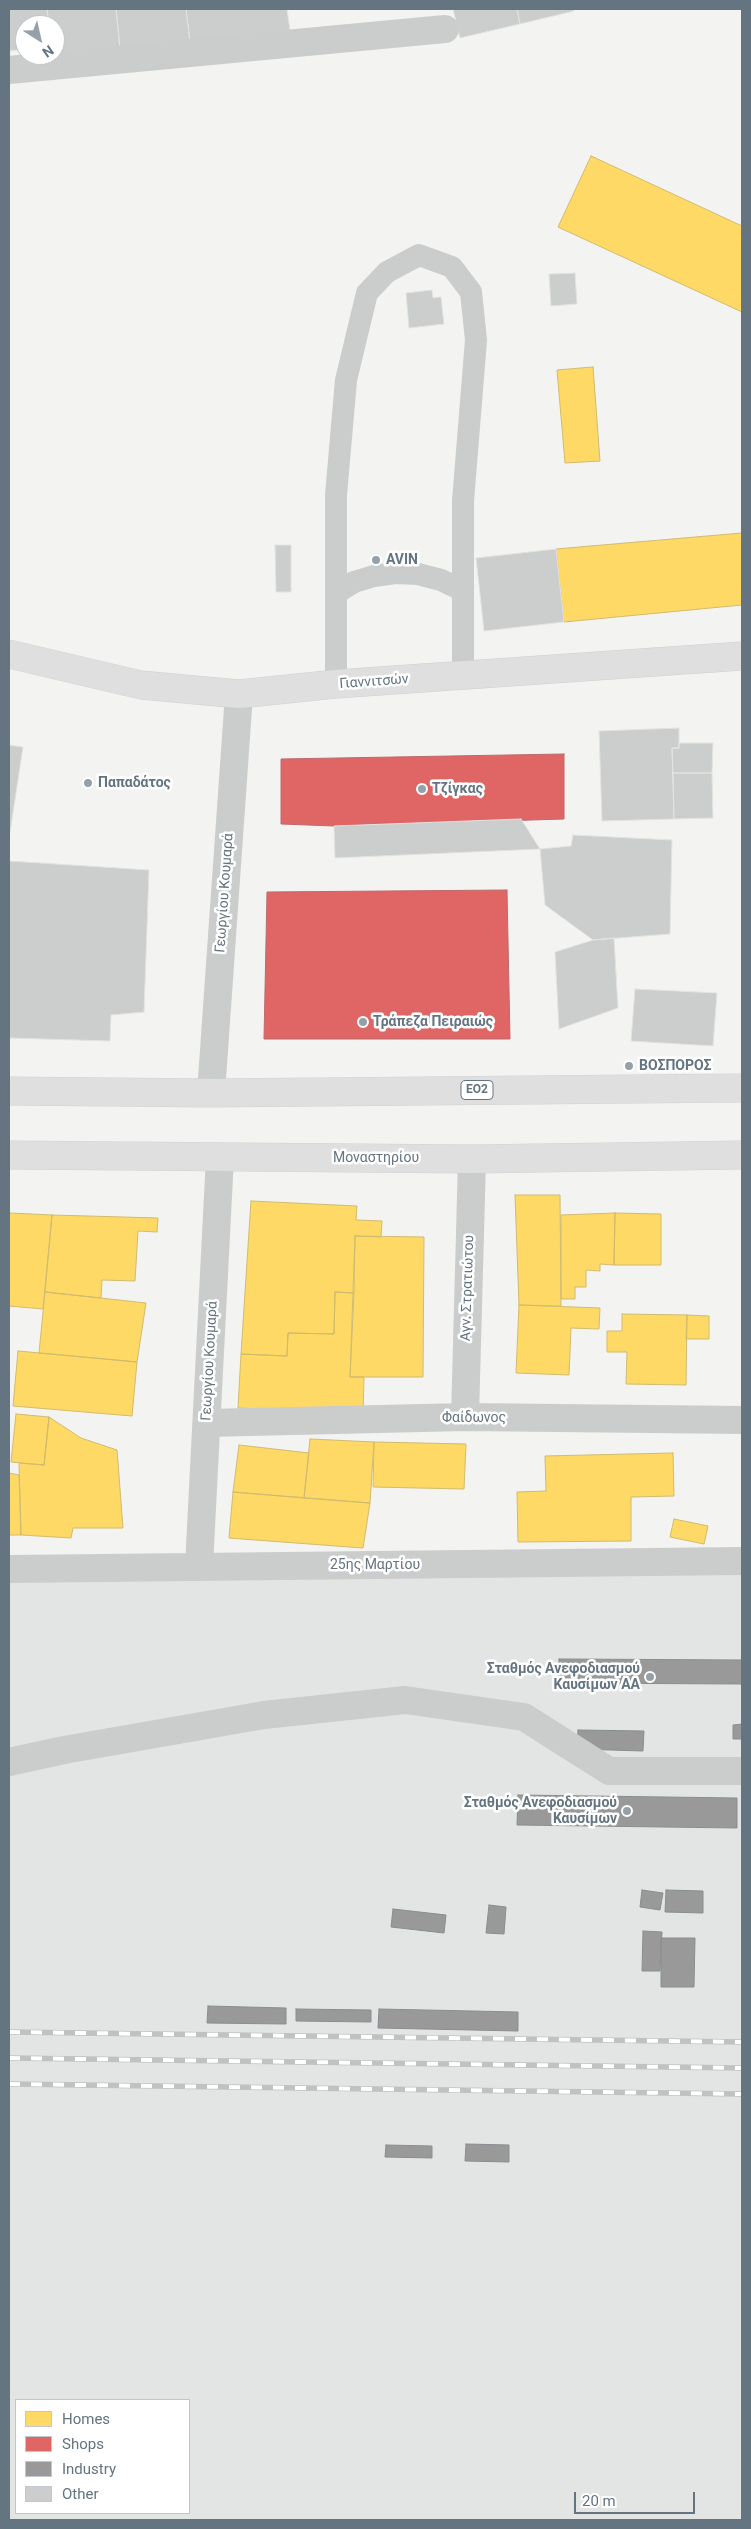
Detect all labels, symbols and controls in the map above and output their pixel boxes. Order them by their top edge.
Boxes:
north arrow [15,15,65,65]
text: N [39,42,57,61]
place label: AVIN [386,552,418,568]
marker: AVIN [370,554,382,566]
street label: Γιαννιτσών [339,671,409,693]
place label: Παπαδάτος [98,775,171,791]
marker: Παπαδάτος [82,777,94,789]
place label: Τζίγκας [432,781,483,797]
marker: Τζίγκας [416,783,428,795]
street label: Γεωργίου Κουμαρά [212,833,238,953]
place label: Τράπεζα Πειραιώς [373,1014,493,1030]
marker: Τράπεζα Πειραιώς [357,1016,369,1028]
place label: ΒΟΣΠΟΡΟΣ [639,1058,711,1074]
marker: ΒΟΣΠΟΡΟΣ [623,1060,635,1072]
road number: ΕΟ2 [461,1080,493,1100]
street label: Μοναστηρίου [333,1150,419,1166]
street label: Αγν. Στρατιώτου [458,1235,478,1341]
street label: Γεωργίου Κουμαρά [198,1301,222,1421]
street label: Φαίδωνος [442,1410,506,1426]
street label: 25ης Μαρτίου [330,1557,420,1573]
place label: Σταθμός Ανεφοδιασμού Καυσίμων ΑΑ [487,1661,640,1694]
marker: Σταθμός Ανεφοδιασμού Καυσίμων ΑΑ [644,1671,656,1683]
place label: Σταθμός Ανεφοδιασμού Καυσίμων [464,1795,617,1828]
marker: Σταθμός Ανεφοδιασμού Καυσίμων [621,1805,633,1817]
legend [15,2399,190,2514]
text: Homes [62,2410,110,2428]
text: Shops [62,2435,104,2453]
text: Industry [62,2460,116,2478]
scale bar [576,2482,697,2514]
text: Other [62,2485,99,2503]
text: 20 m [582,2492,616,2510]

